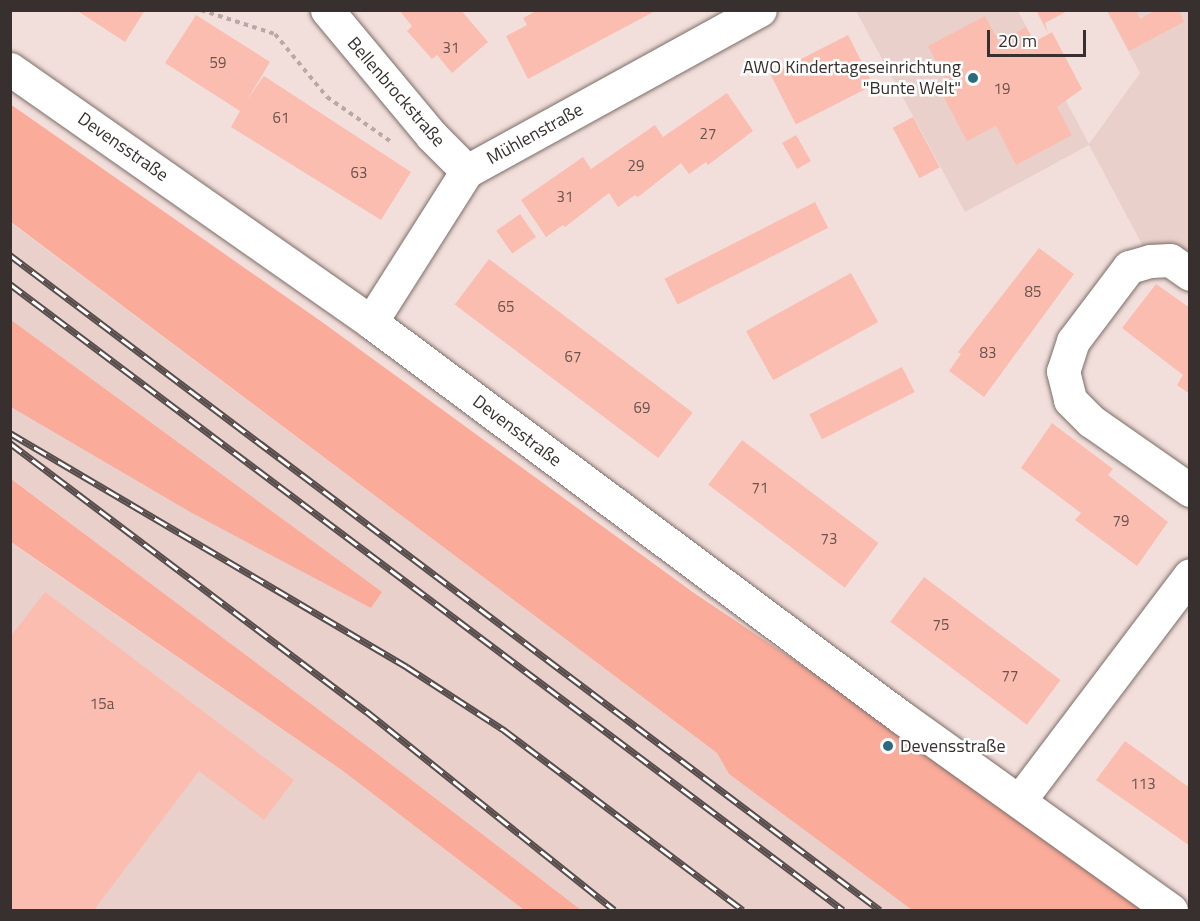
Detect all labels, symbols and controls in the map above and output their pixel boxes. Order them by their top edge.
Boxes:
scale bar [990,18,1089,56]
text: 20 m [998,27,1037,54]
street label: Bellenbrockstraße [343,33,449,151]
house number: 31 [443,39,459,57]
house number: 59 [210,54,226,72]
place label: AWO Kindertageseinrichtung "Bunte Welt" [743,57,961,100]
marker: AWO Kindertageseinrichtung "Bunte Welt" [966,71,980,85]
house number: 19 [994,80,1010,98]
street label: Mühlenstraße [483,99,587,169]
street label: Devensstraße [74,108,172,186]
house number: 61 [273,109,289,127]
house number: 27 [700,125,716,143]
house number: 29 [628,157,644,175]
house number: 63 [351,164,367,182]
house number: 31 [557,188,573,206]
house number: 85 [1025,283,1041,301]
house number: 65 [498,298,514,316]
house number: 83 [980,344,996,362]
house number: 67 [565,348,581,366]
street label: Devensstraße [468,391,566,471]
house number: 69 [634,399,650,417]
house number: 71 [752,479,768,497]
house number: 79 [1113,512,1129,530]
house number: 73 [821,530,837,548]
house number: 75 [933,616,949,634]
house number: 77 [1002,667,1018,685]
house number: 15a [90,695,114,713]
place label: Devensstraße [900,735,1006,757]
marker: Devensstraße [881,739,895,753]
house number: 113 [1130,775,1156,793]

